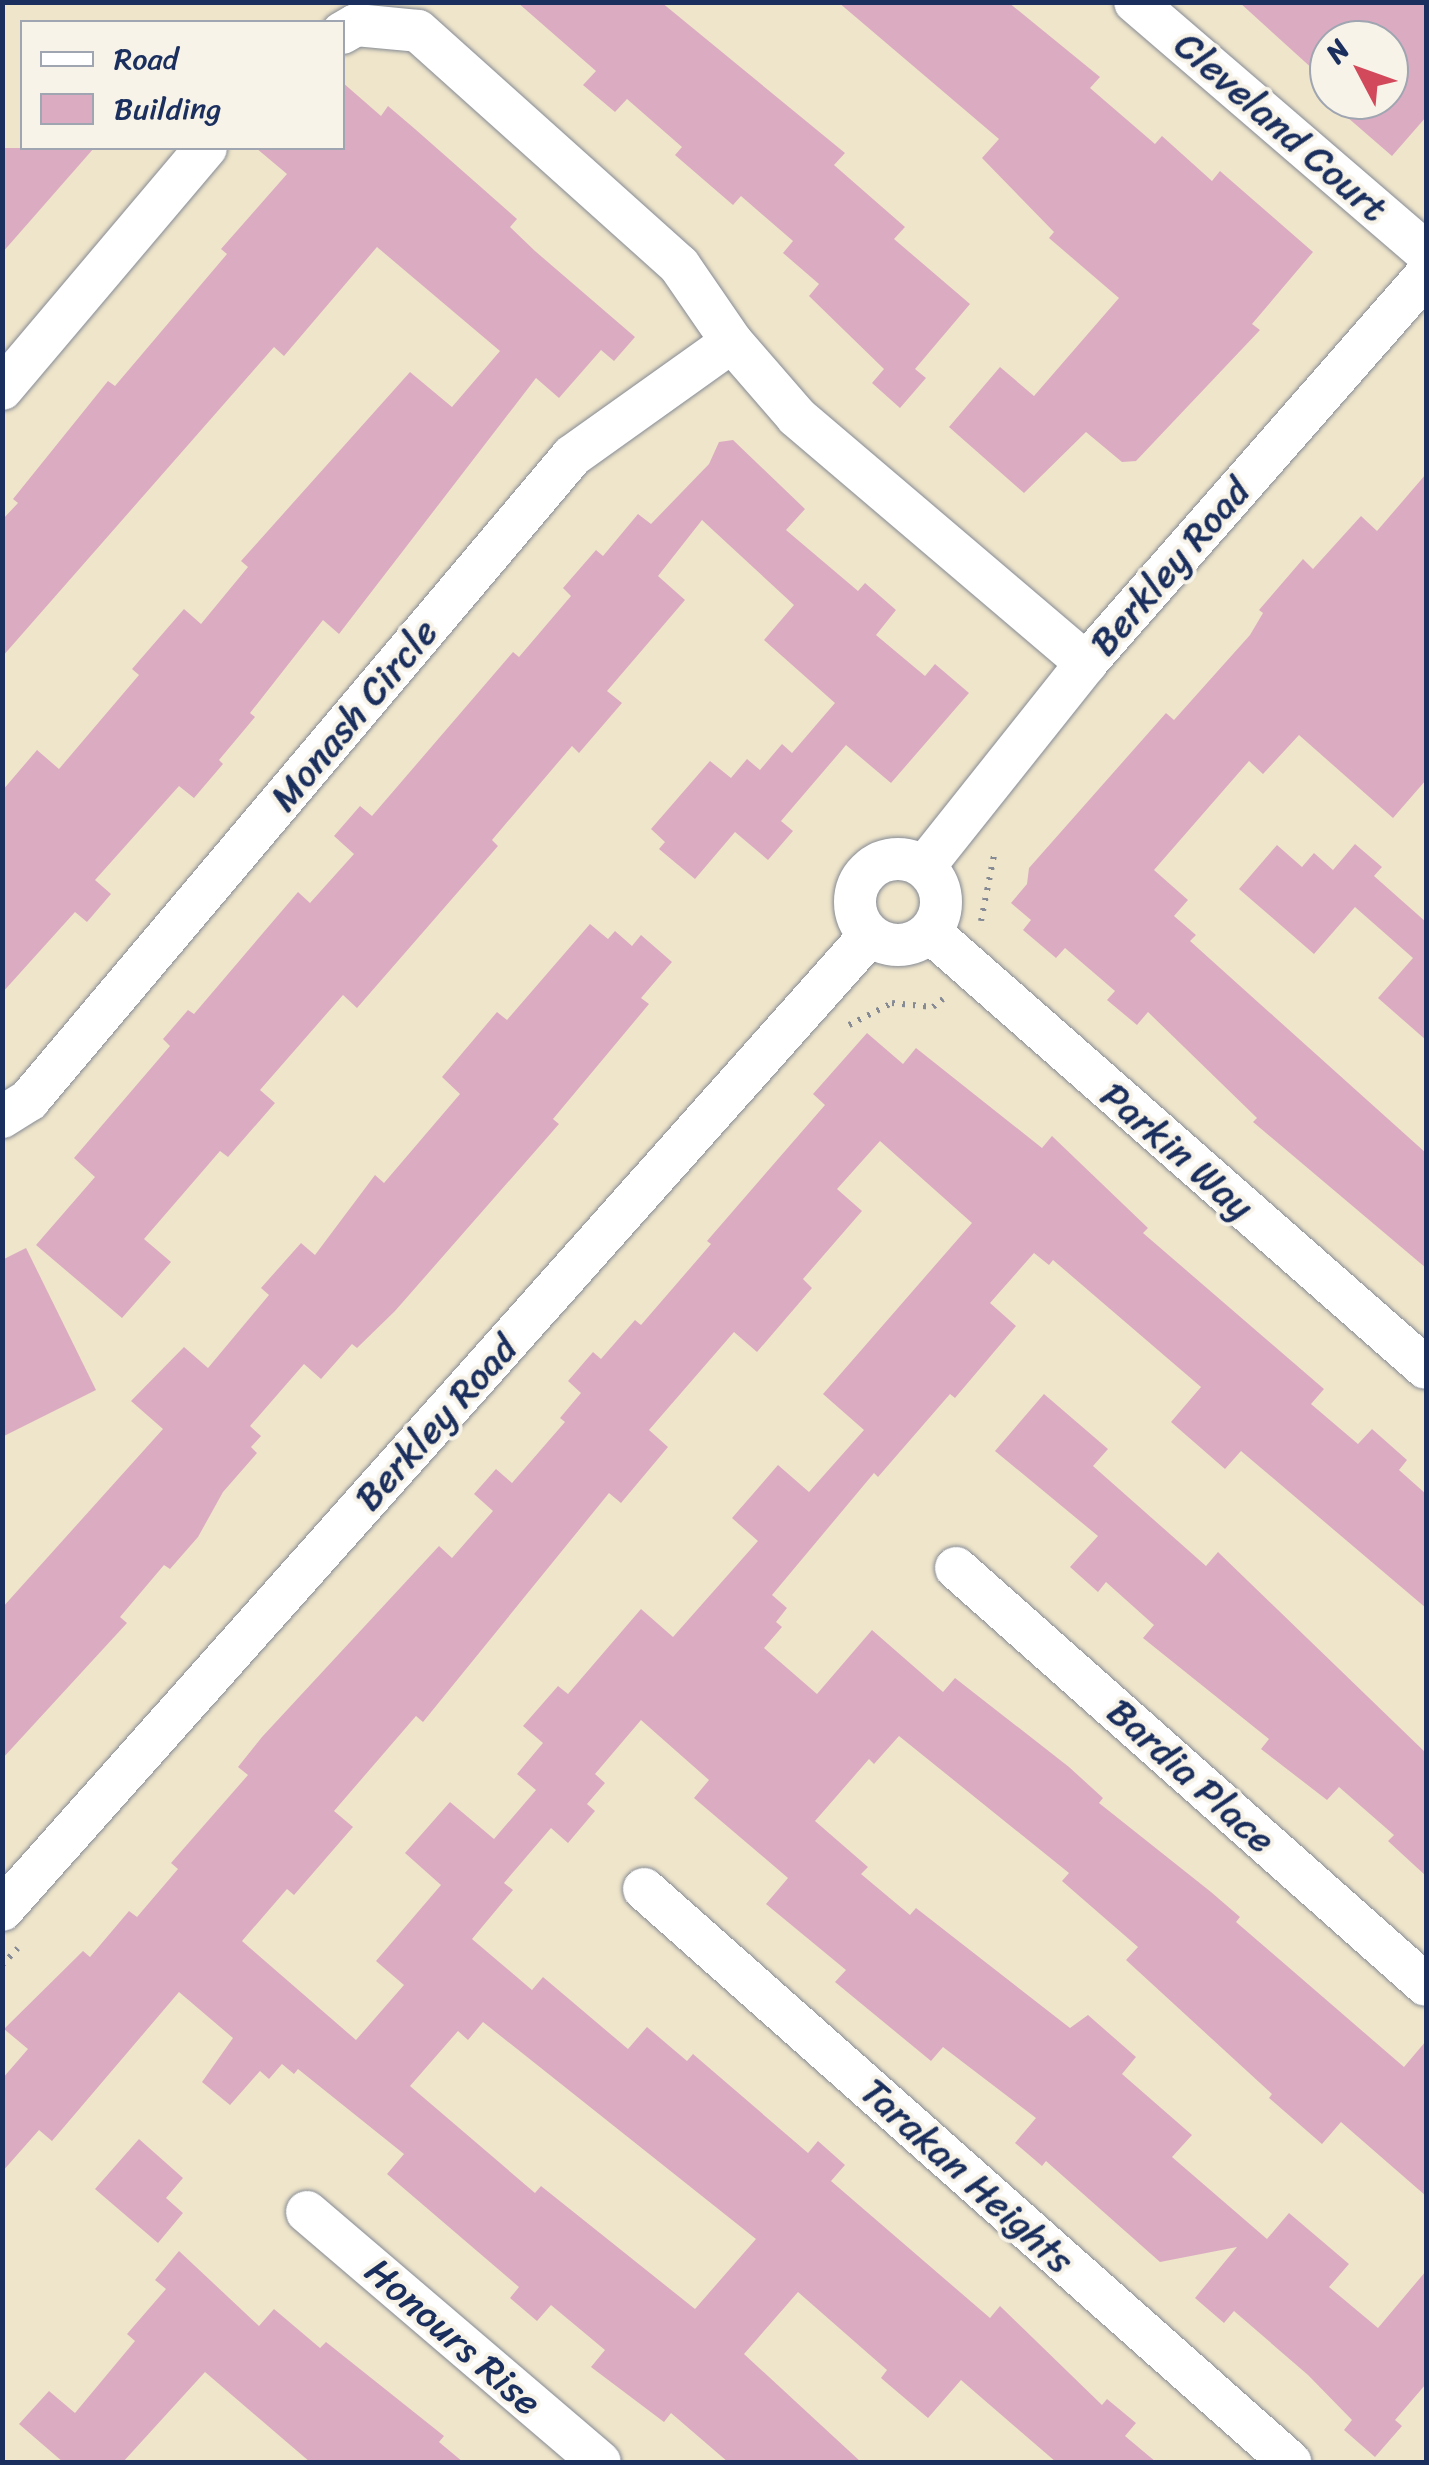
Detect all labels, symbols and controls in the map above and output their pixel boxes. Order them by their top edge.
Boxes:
legend [20,20,345,150]
north arrow [1309,20,1409,120]
street label: Cleveland Court [1165,22,1397,232]
text: N [1313,28,1362,75]
text: Road [114,32,178,86]
text: Building [114,82,221,136]
street label: Berkley Road [1080,469,1260,665]
street label: Monash Circle [261,610,447,820]
street label: Parkin Way [1091,1072,1263,1230]
street label: Berkley Road [345,1326,527,1520]
street label: Bardia Place [1098,1689,1284,1863]
street label: Tarakan Heights [851,2069,1083,2283]
street label: Honours Rise [356,2248,550,2426]

